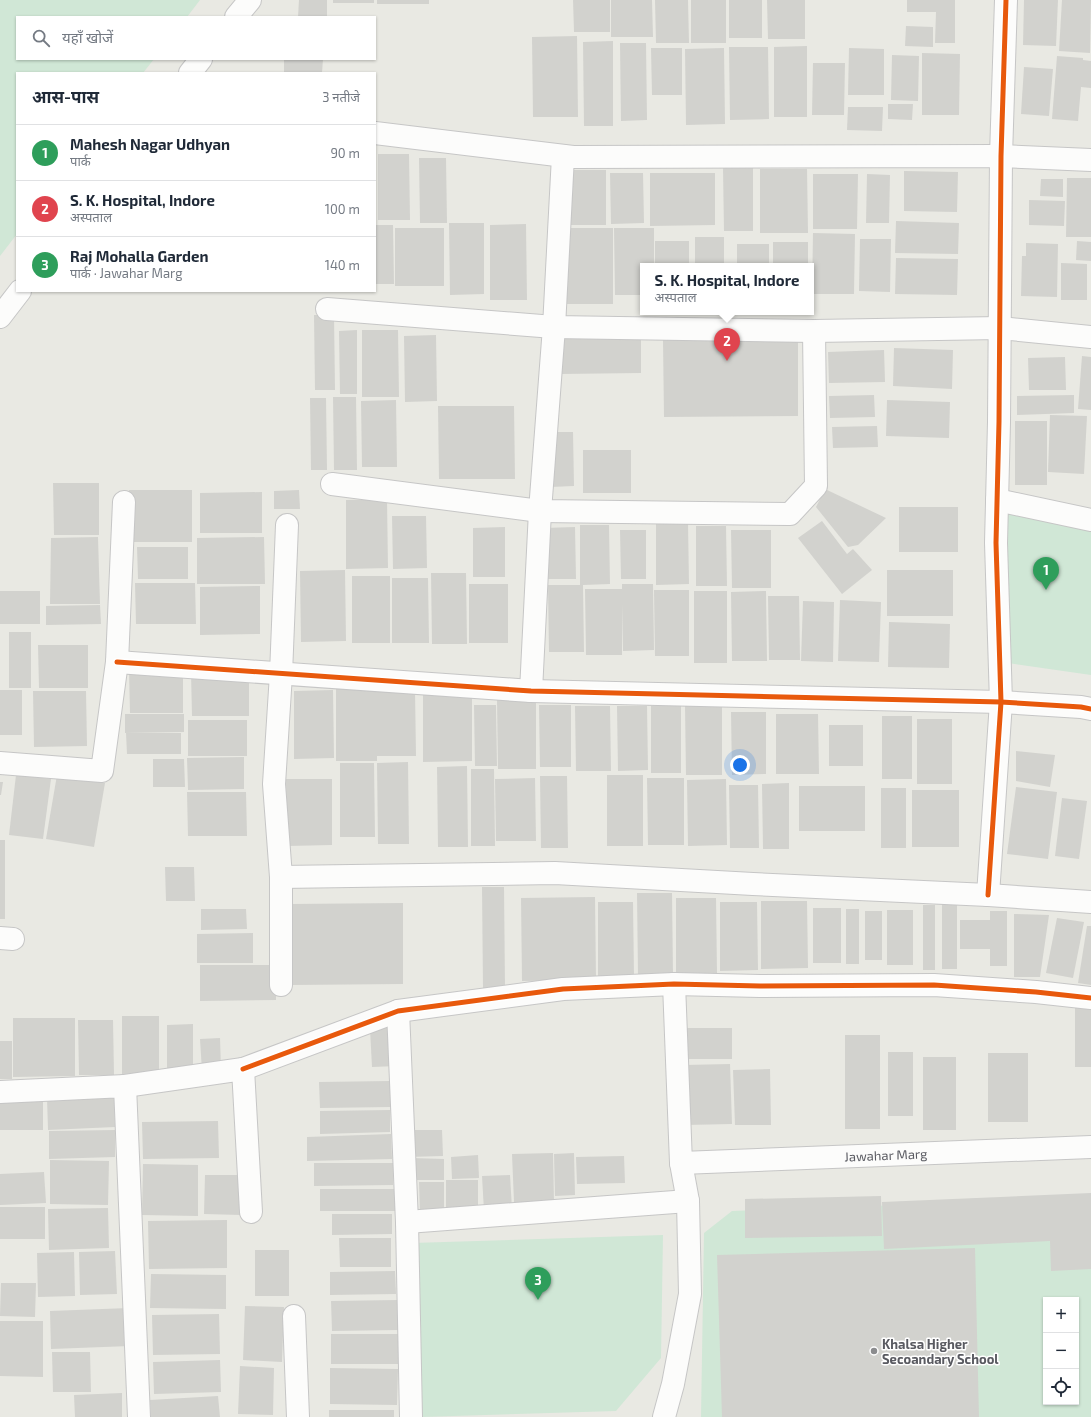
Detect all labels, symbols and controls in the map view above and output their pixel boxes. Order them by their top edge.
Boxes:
search box [16,16,376,60]
icon: search [30,27,52,49]
text: यहाँ खोजें [62,28,113,46]
text: आस-पास [32,86,99,106]
text: 3 नतीजे [322,89,360,105]
text: Mahesh Nagar Udhyan [70,135,230,153]
text: 1 [42,145,48,161]
text: 90 m [330,145,360,161]
text: पार्क [70,153,91,169]
text: S. K. Hospital, Indore [70,191,215,209]
text: 2 [41,201,49,217]
text: 100 m [325,201,360,217]
text: अस्पताल [70,209,112,225]
text: Raj Mohalla Garden [70,247,208,265]
text: 3 [41,257,49,273]
text: 140 m [325,257,360,273]
popup [640,263,814,315]
text: पार्क · Jawahar Marg [70,265,182,281]
text: S. K. Hospital, Indore [655,271,799,289]
text: अस्पताल [655,289,697,305]
pin: 2 [714,328,740,361]
pin: 1 [1033,557,1059,590]
your location [730,755,750,775]
street label: Jawahar Marg [844,1145,928,1165]
pin: 3 [525,1267,551,1300]
map controls [1043,1297,1079,1405]
button: + [1043,1297,1079,1333]
button: − [1043,1333,1079,1369]
place label: Khalsa Higher Secoandary School [882,1336,999,1367]
marker: Khalsa Higher Secoandary School [869,1346,879,1356]
button: locate [1043,1369,1079,1405]

